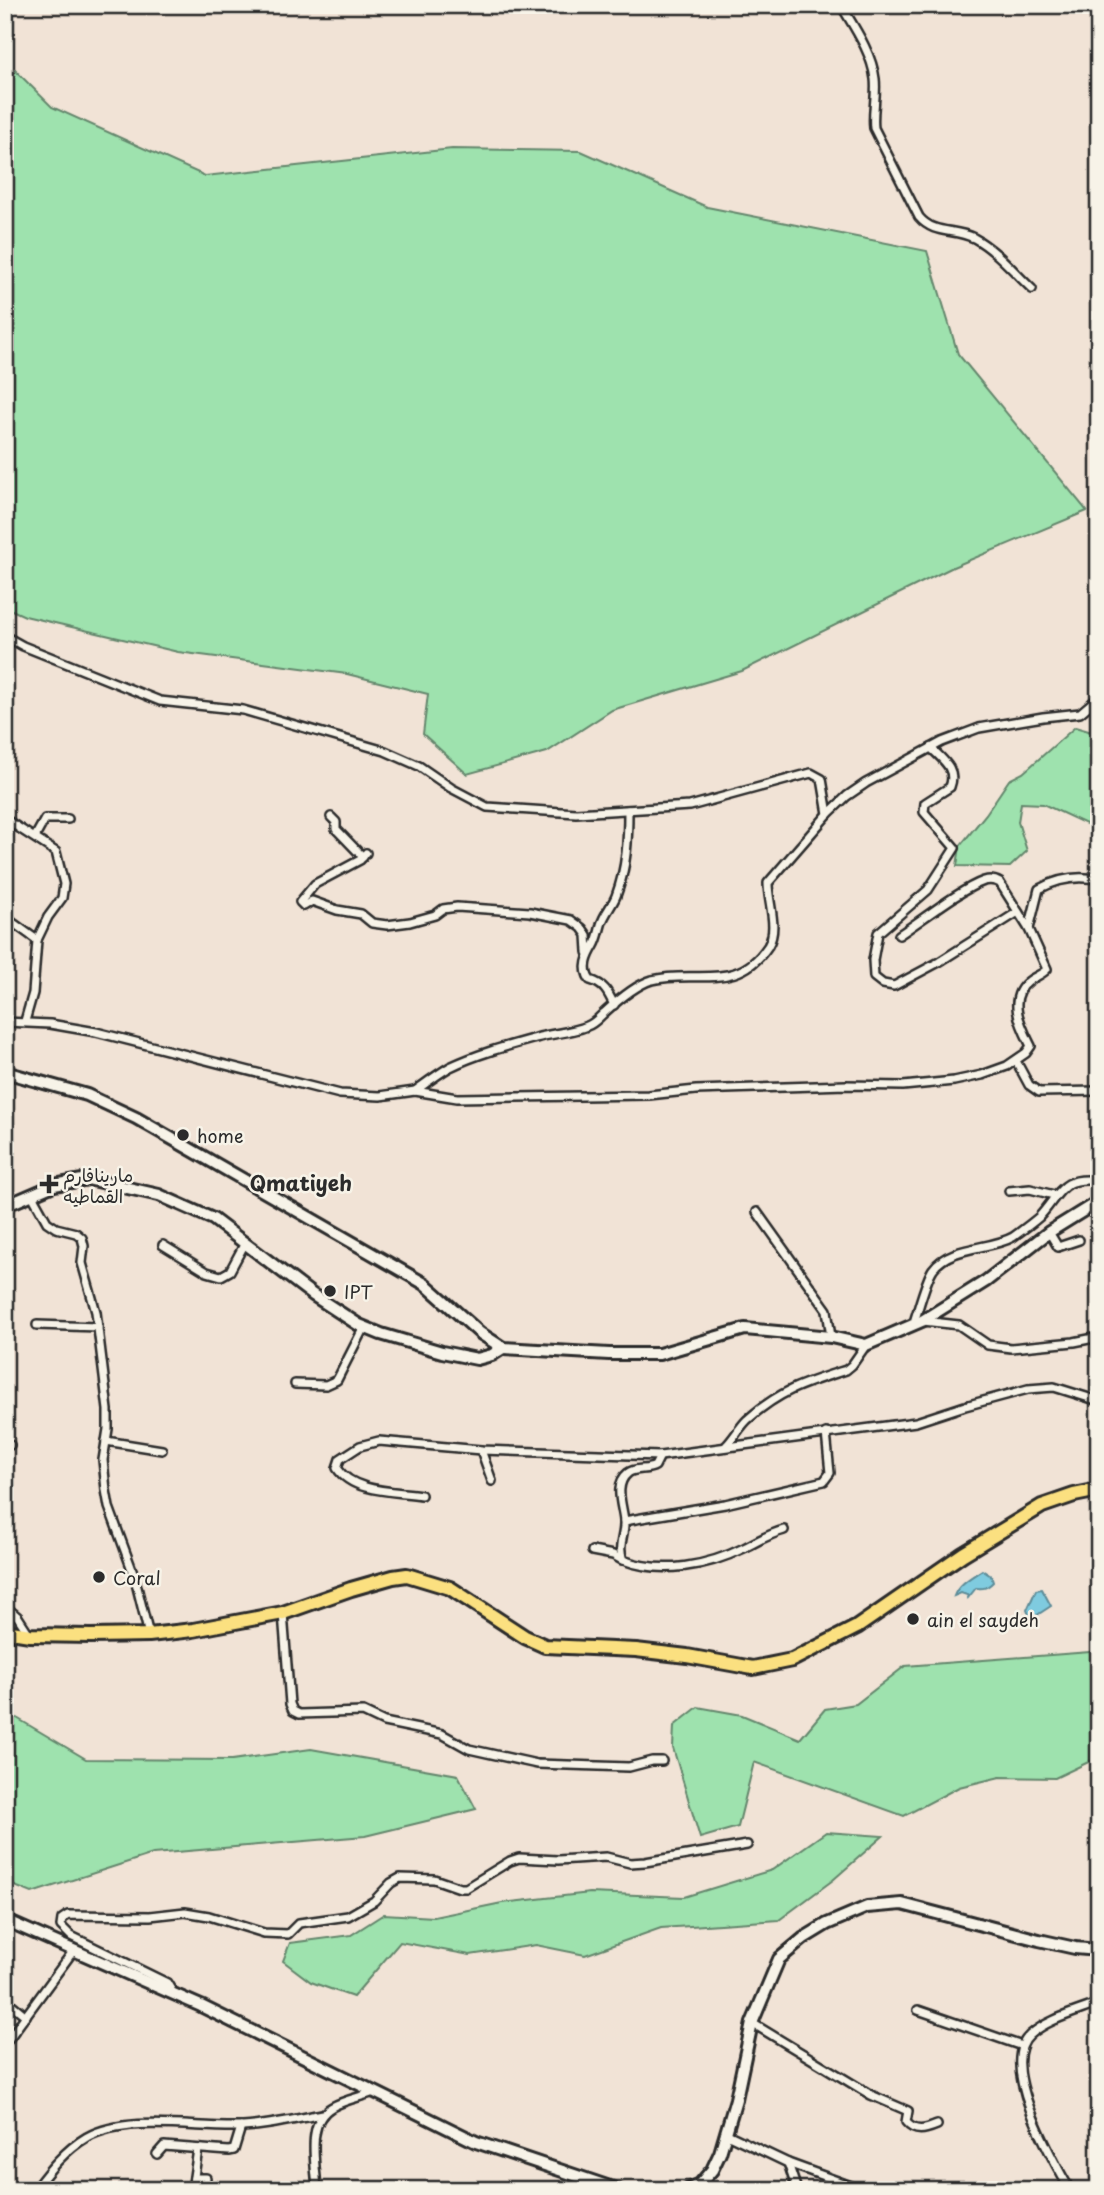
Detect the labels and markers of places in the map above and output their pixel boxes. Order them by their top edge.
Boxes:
place label: home [197,1122,244,1149]
marker: home [175,1127,191,1143]
place label: مارينافارم القماطيه [63,1161,133,1209]
marker: مارينافارم القماطيه [41,1176,57,1192]
place label: IPT [344,1278,374,1305]
marker: IPT [322,1283,338,1299]
place label: Coral [113,1564,161,1591]
marker: Coral [91,1569,107,1585]
place label: ain el saydeh [927,1606,1039,1633]
marker: ain el saydeh [905,1611,921,1627]

